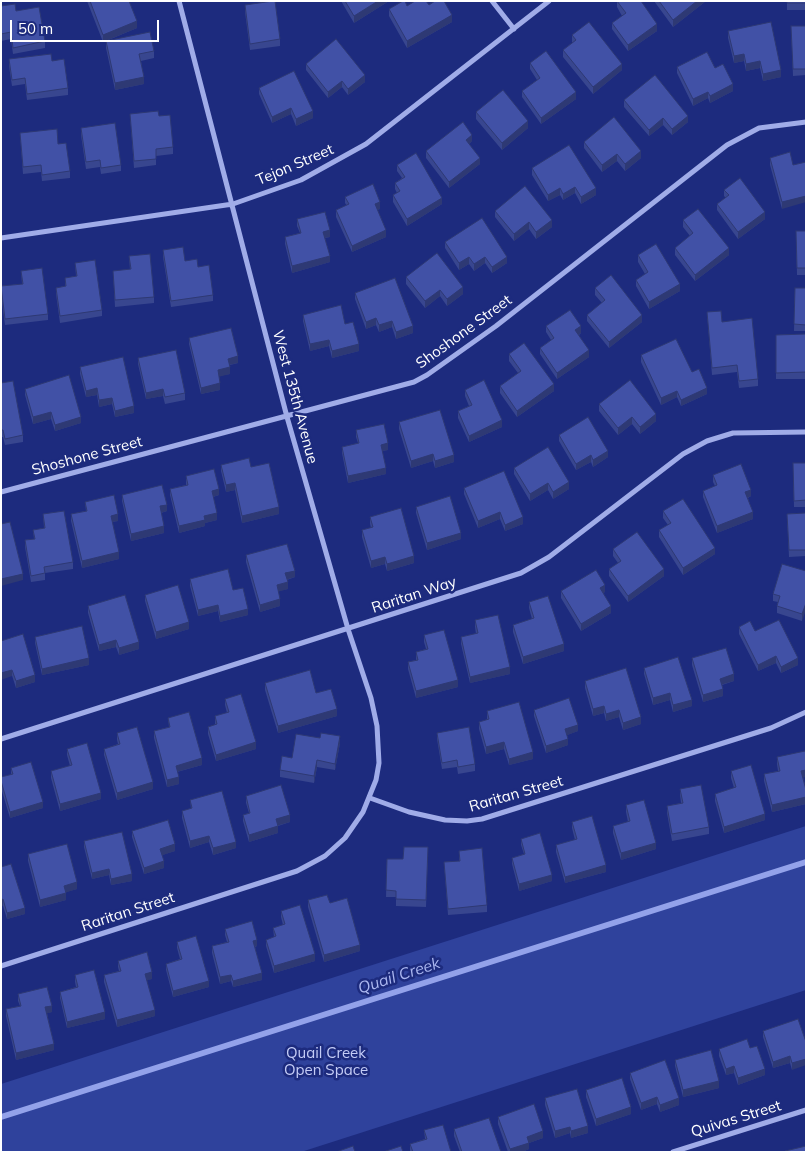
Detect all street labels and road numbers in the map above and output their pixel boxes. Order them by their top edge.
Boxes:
street label: Tejon Street [254,141,336,189]
street label: Shoshone Street [413,291,515,373]
street label: West 135th Avenue [268,328,322,466]
street label: Shoshone Street [30,433,144,479]
street label: Raritan Way [369,573,459,617]
street label: Raritan Street [467,772,565,816]
street label: Raritan Street [79,888,177,936]
street label: Quivas Street [689,1097,783,1141]

